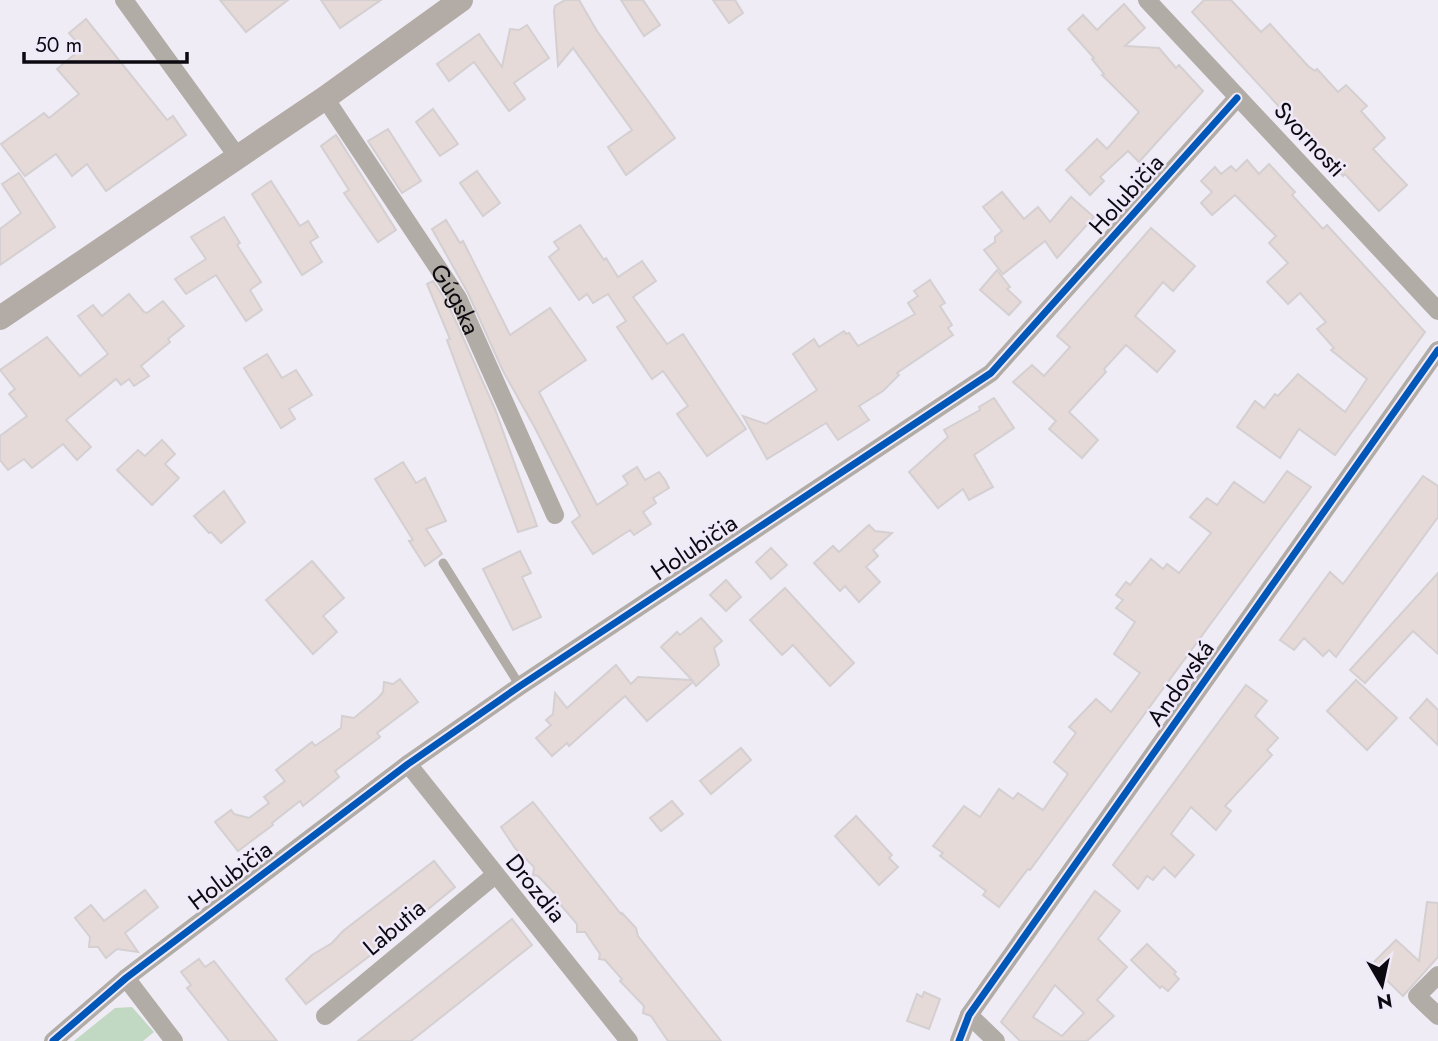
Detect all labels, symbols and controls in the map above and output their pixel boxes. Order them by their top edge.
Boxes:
scale bar [24,21,187,65]
text: 50 m [35,30,82,60]
street label: Svornosti [1266,93,1354,185]
street label: Holubičia [1080,146,1172,242]
street label: Gúgska [422,256,490,340]
street label: Holubičia [644,505,744,589]
street label: Andovská [1138,633,1222,733]
street label: Holubičia [181,832,279,918]
street label: Drozdia [497,846,575,930]
street label: Labutia [355,890,433,964]
north arrow [1347,950,1417,1020]
text: N [1375,987,1394,1016]

